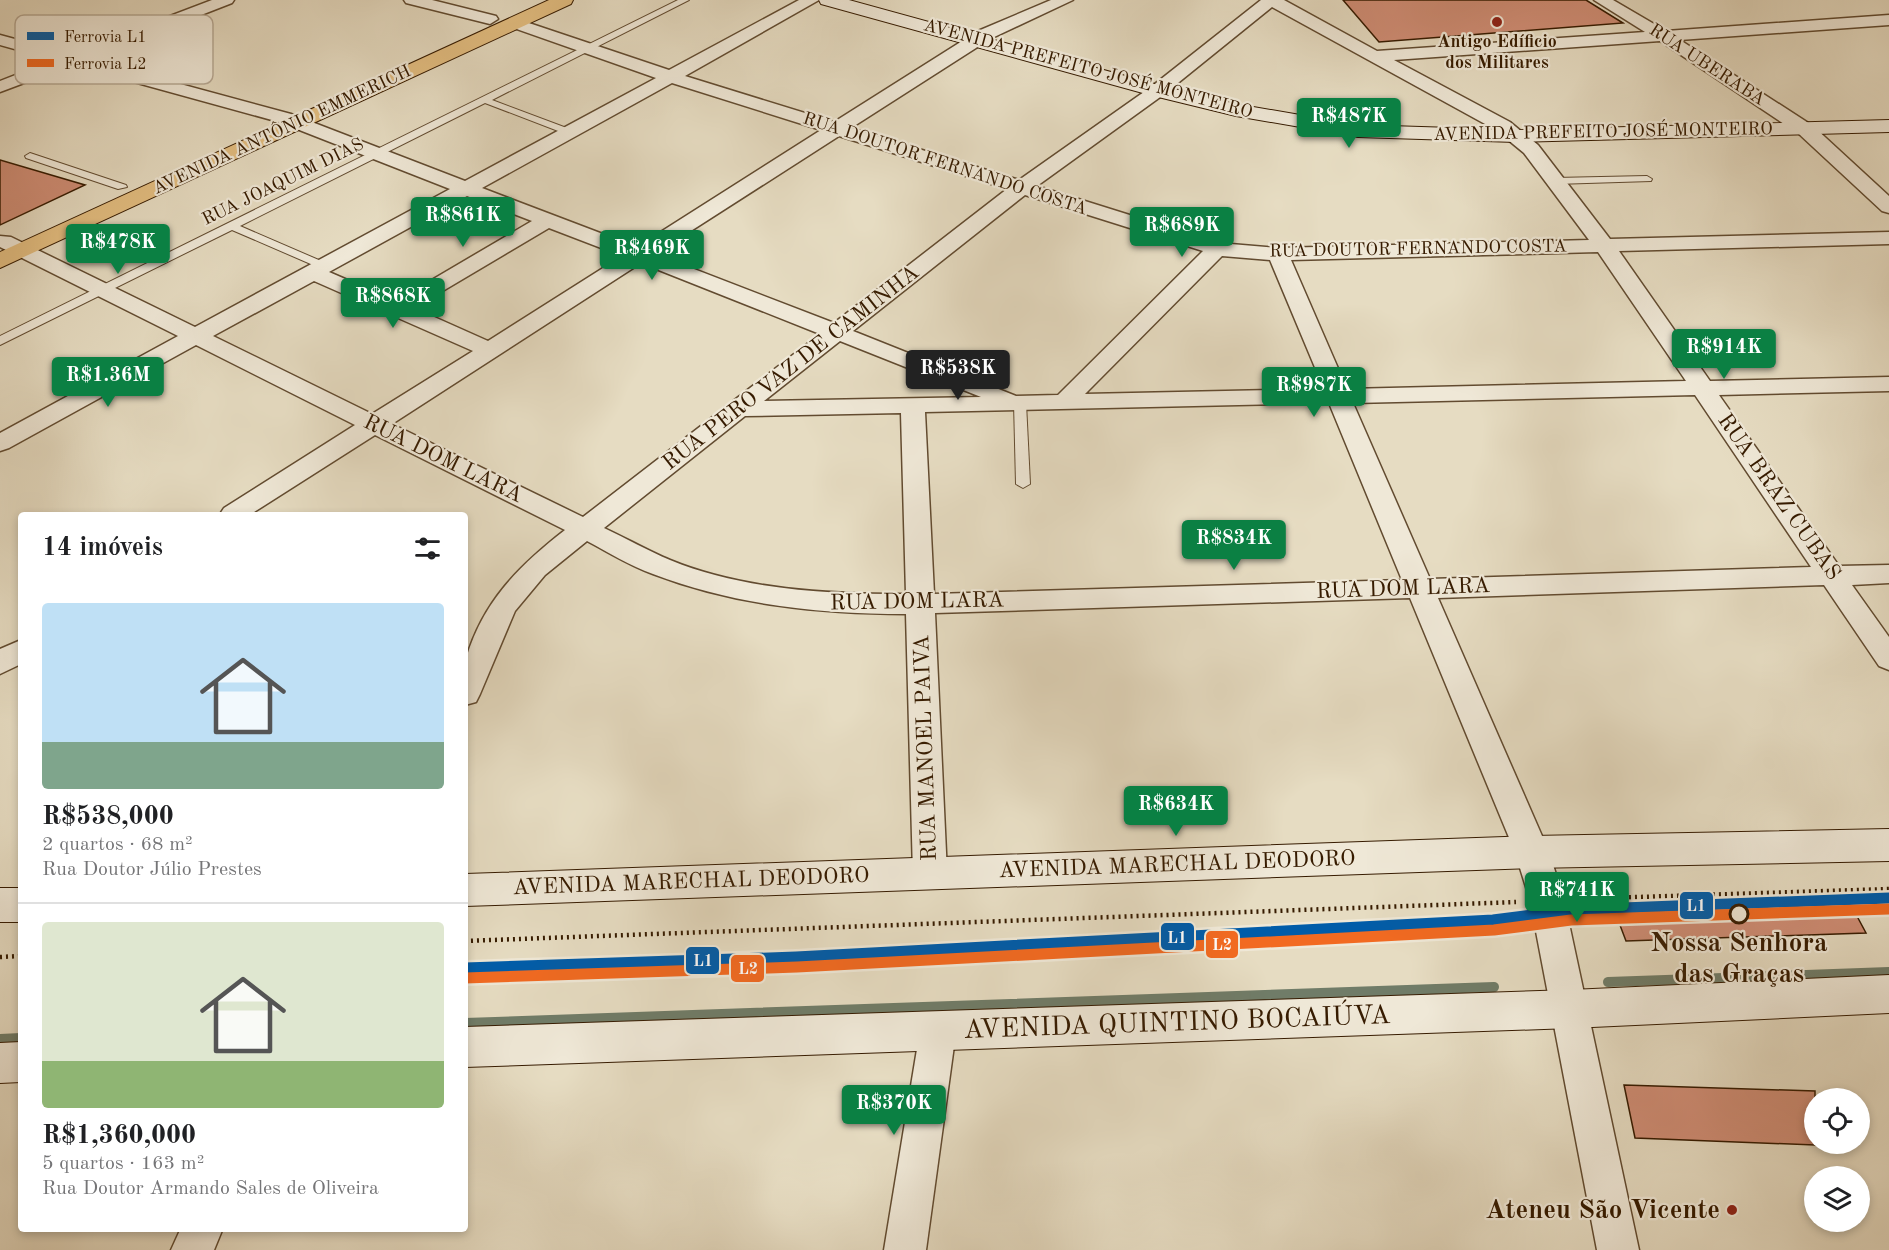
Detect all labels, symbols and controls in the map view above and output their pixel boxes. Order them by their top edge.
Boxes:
street label: AVENIDA PREFEITO JOSÉ MONTEIRO [922,12,1255,122]
legend [15,15,213,84]
marker: Antigo Edíficio dos Militares [1490,15,1504,29]
street label: RUA UBERABA [1646,21,1768,109]
text: Ferrovia L1 [64,30,147,46]
place label: Antigo Edíficio dos Militares [1437,33,1557,72]
text: Ferrovia L2 [64,57,147,73]
street label: AVENIDA ANTÔNIO EMMERICH [148,58,414,198]
pin: R$487K [1300,98,1398,149]
text: R$487K [1311,107,1387,127]
street label: RUA DOUTOR FERNANDO COSTA [801,109,1090,219]
street label: AVENIDA PREFEITO JOSÉ MONTEIRO [1433,116,1773,144]
street label: RUA JOAQUIM DIAS [199,135,367,229]
pin: R$861K [414,197,512,248]
text: R$861K [425,206,501,226]
pin: R$689K [1133,207,1231,258]
text: R$689K [1144,216,1220,236]
pin: R$478K [69,224,167,275]
pin: R$469K [603,230,701,281]
text: R$478K [80,233,156,253]
street label: RUA DOUTOR FERNANDO COSTA [1269,237,1567,261]
text: R$469K [614,239,690,259]
street label: RUA PERO VAZ DE CAMINHA [659,261,923,475]
pin: R$868K [344,278,442,329]
text: R$868K [355,287,431,307]
pin: R$914K [1675,329,1773,380]
text: R$914K [1686,338,1762,358]
pin: R$538K [909,350,1007,401]
pin: R$1.36M [53,357,163,408]
text: R$538K [920,359,996,379]
text: R$1.36M [66,366,150,386]
pin: R$987K [1265,367,1363,418]
text: R$987K [1276,376,1352,396]
street label: RUA BRAZ CUBAS [1713,410,1845,584]
street label: RUA DOM LARA [360,411,526,507]
pin: R$834K [1185,520,1283,571]
text: R$834K [1196,529,1272,549]
icon: filters [411,532,444,565]
text: 14 imóveis [42,535,163,561]
street label: RUA DOM LARA [1316,575,1491,603]
street label: RUA DOM LARA [830,589,1004,615]
street label: RUA MANOEL PAIVA [911,634,941,861]
icon: home [189,642,297,750]
pin: R$634K [1127,786,1225,837]
text: R$634K [1138,795,1214,815]
text: R$538,000 [42,804,174,830]
text: 2 quartos · 68 m² [42,835,193,855]
street label: AVENIDA MARECHAL DEODORO [998,848,1356,882]
text: Rua Doutor Júlio Prestes [42,860,262,880]
street label: AVENIDA MARECHAL DEODORO [512,865,870,899]
pin: R$741K [1528,872,1626,923]
text: R$741K [1539,881,1615,901]
line badge: L1 [1679,891,1714,920]
text: L1 [1686,899,1706,915]
marker: Nossa Senhora das Graças [1729,904,1749,924]
line badge: L1 [1160,922,1195,951]
line badge: L2 [1205,930,1239,959]
place label: Nossa Senhora das Graças [1650,930,1828,988]
text: L1 [1167,931,1187,947]
text: L2 [1212,938,1232,954]
line badge: L1 [685,946,720,975]
text: L1 [693,954,713,970]
line badge: L2 [730,954,765,983]
icon: home [189,961,297,1069]
text: L2 [738,962,758,978]
street label: AVENIDA QUINTINO BOCAIÚVA [963,997,1391,1044]
pin: R$370K [845,1085,943,1136]
map controls [1804,1088,1870,1232]
button: locate [1804,1088,1870,1154]
text: R$370K [856,1094,932,1114]
text: R$1,360,000 [42,1123,196,1149]
text: 5 quartos · 163 m² [42,1154,204,1174]
button: layers [1804,1166,1870,1232]
text: Rua Doutor Armando Sales de Oliveira [42,1179,379,1199]
place label: Ateneu São Vicente [1485,1197,1720,1224]
marker: Ateneu São Vicente [1725,1203,1739,1217]

